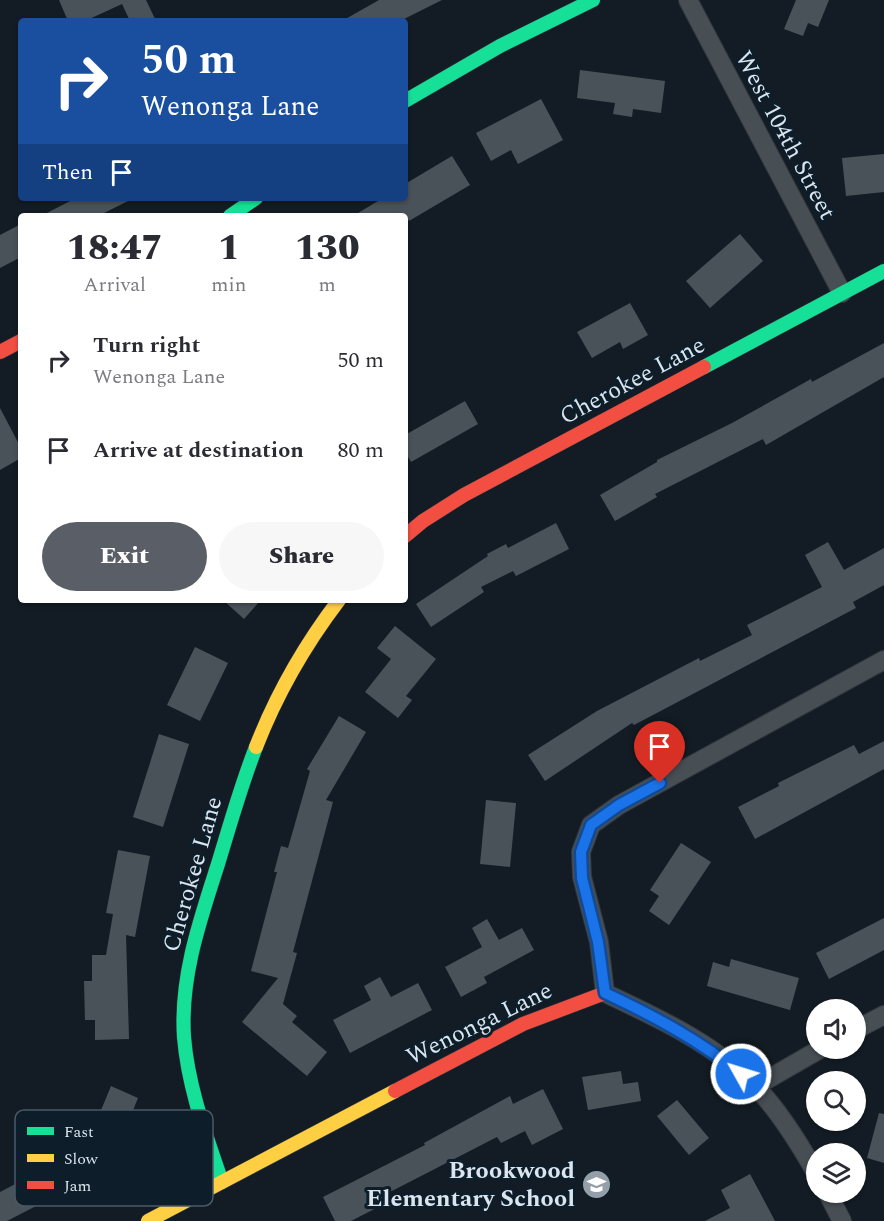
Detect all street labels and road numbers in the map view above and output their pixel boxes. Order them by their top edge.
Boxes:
street label: West 104th Street [725,45,845,226]
street label: Cherokee Lane [553,327,712,434]
street label: Cherokee Lane [154,792,232,956]
street label: Wenonga Lane [400,973,559,1075]

